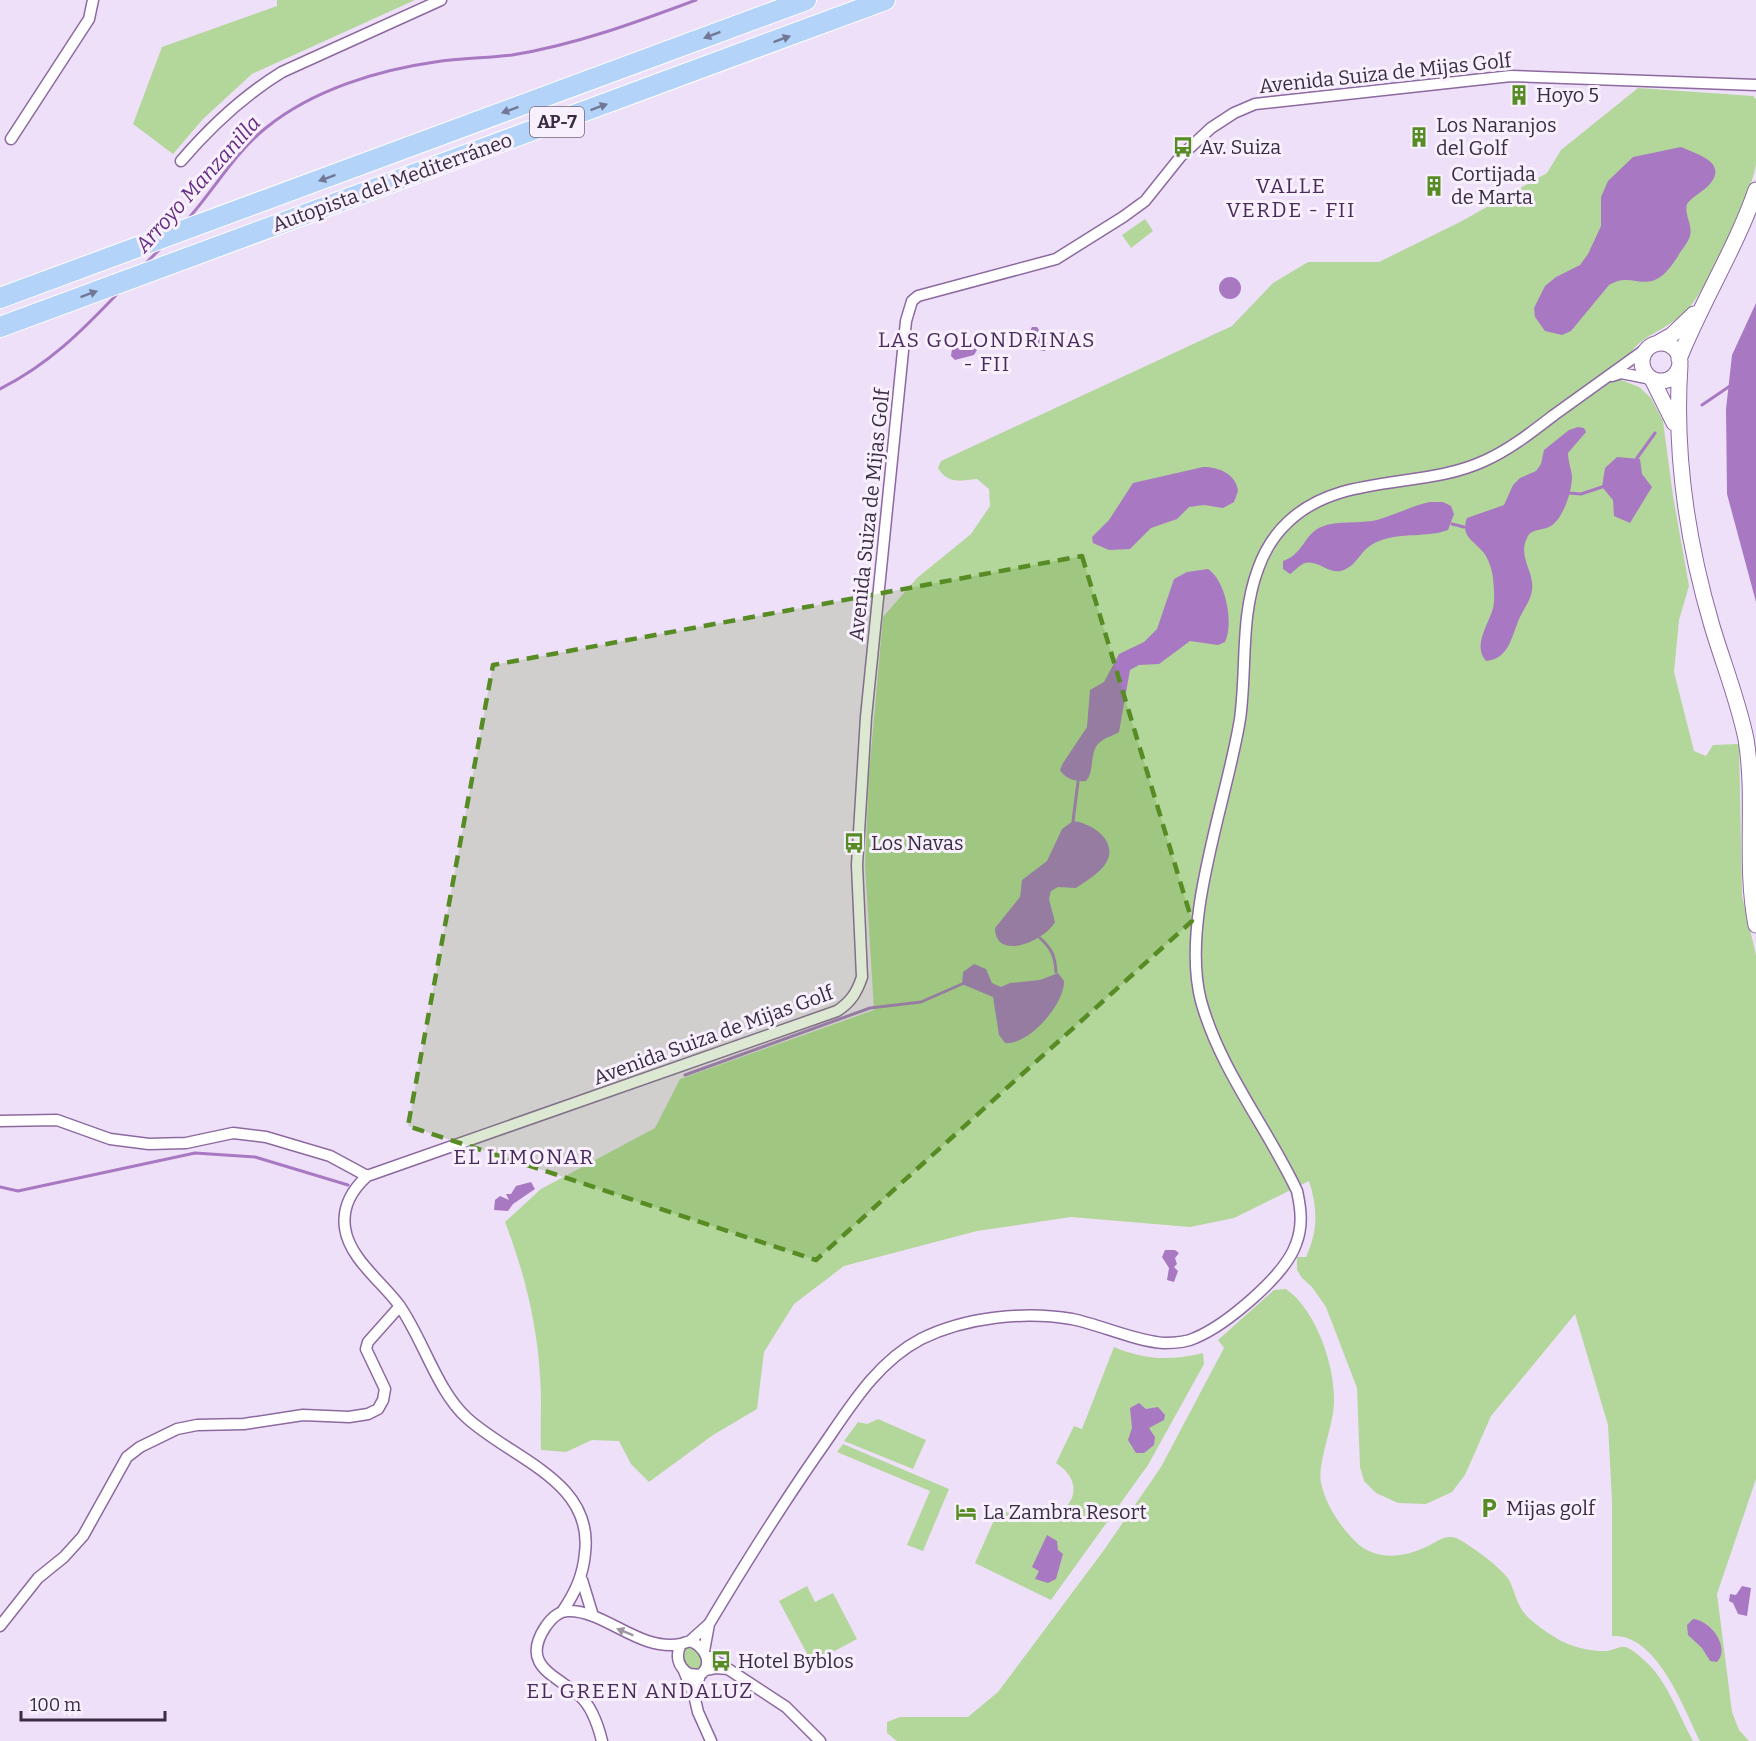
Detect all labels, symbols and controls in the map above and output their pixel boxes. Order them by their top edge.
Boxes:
one-way arrow [703,31,721,41]
one-way arrow [773,33,791,43]
street label: Avenida Suiza de Mijas Golf [1258,48,1514,99]
building icon: Hoyo 5 [1507,83,1531,107]
place label: Hoyo 5 [1536,83,1599,107]
one-way arrow [590,101,608,111]
one-way arrow [501,106,519,116]
road number: AP-7 [530,107,584,137]
water label: Arroyo Manzanilla [129,110,266,258]
place label: Los Naranjos del Golf [1436,113,1557,160]
building icon: Los Naranjos del Golf [1407,125,1431,149]
street label: Autopista del Mediterráneo [269,127,515,237]
bus stop icon: Av. Suiza [1171,135,1195,159]
place label: Av. Suiza [1200,135,1281,159]
place label: Cortijada de Marta [1451,162,1536,209]
one-way arrow [317,173,335,183]
district label: VALLE VERDE - FII [1226,173,1356,223]
building icon: Cortijada de Marta [1422,174,1446,198]
one-way arrow [80,289,98,298]
district label: LAS GOLONDRINAS - FII [878,327,1096,377]
street label: Avenida Suiza de Mijas Golf [844,386,895,642]
bus stop icon: Los Navas [842,831,866,855]
place label: Los Navas [871,831,963,855]
street label: Avenida Suiza de Mijas Golf [590,980,838,1091]
district label: EL LIMONAR [453,1144,595,1170]
parking icon: Mijas golf [1477,1496,1501,1520]
place label: Mijas golf [1506,1496,1597,1521]
hotel icon: La Zambra Resort [954,1500,978,1524]
place label: La Zambra Resort [983,1500,1147,1524]
one-way arrow [616,1627,634,1636]
bus stop icon: Hotel Byblos [709,1649,733,1673]
place label: Hotel Byblos [738,1649,854,1673]
district label: EL GREEN ANDALUZ [526,1678,754,1704]
scale bar [21,1684,165,1722]
text: 100 m [30,1694,81,1716]

